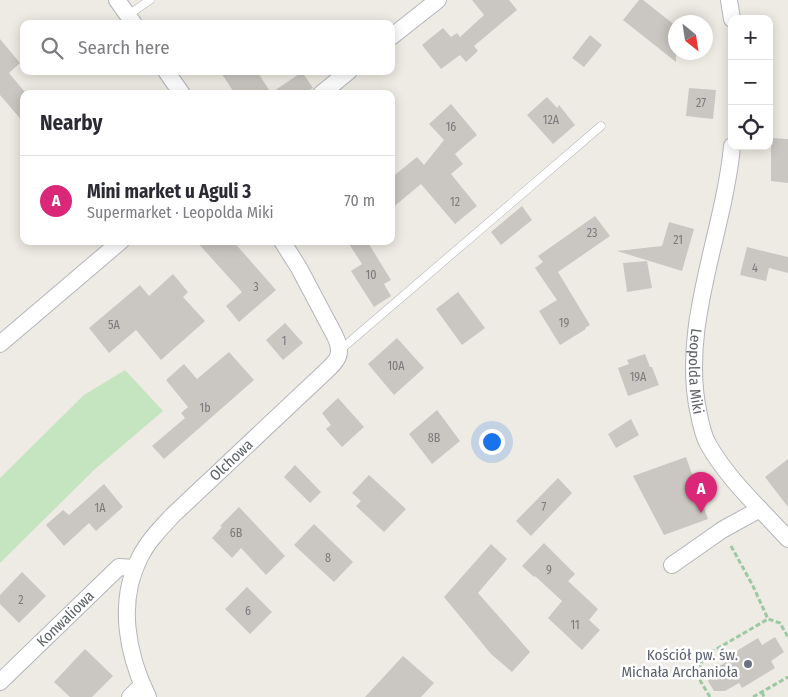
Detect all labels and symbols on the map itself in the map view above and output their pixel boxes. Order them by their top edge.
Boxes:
north arrow [668,15,713,60]
house number: 27 [696,96,706,110]
house number: 12A [543,113,560,127]
house number: 16 [446,120,456,134]
house number: 12 [450,195,460,209]
house number: 23 [587,226,597,240]
house number: 21 [673,233,683,247]
house number: 4 [752,261,758,275]
house number: 10 [366,268,376,282]
house number: 3 [253,280,259,294]
house number: 19 [559,316,569,330]
house number: 5A [108,318,121,332]
street label: Leopolda Miki [685,328,708,416]
house number: 1 [282,334,286,348]
house number: 10A [387,359,405,373]
house number: 19A [630,370,647,384]
house number: 1b [199,401,211,415]
your location [479,429,505,455]
house number: 8B [428,431,441,445]
street label: Olchowa [206,436,257,485]
pin: A [685,472,717,513]
house number: 7 [542,500,547,514]
house number: 1A [95,501,106,515]
house number: 6B [230,526,243,540]
house number: 8 [325,551,331,565]
house number: 9 [546,563,552,577]
street label: Konwaliowa [33,587,98,651]
house number: 2 [18,593,24,607]
house number: 6 [245,604,251,618]
house number: 11 [570,618,580,632]
place label: Kościół pw. św. Michała Archanioła [621,646,738,681]
marker: Kościół pw. św. Michała Archanioła [742,658,754,670]

